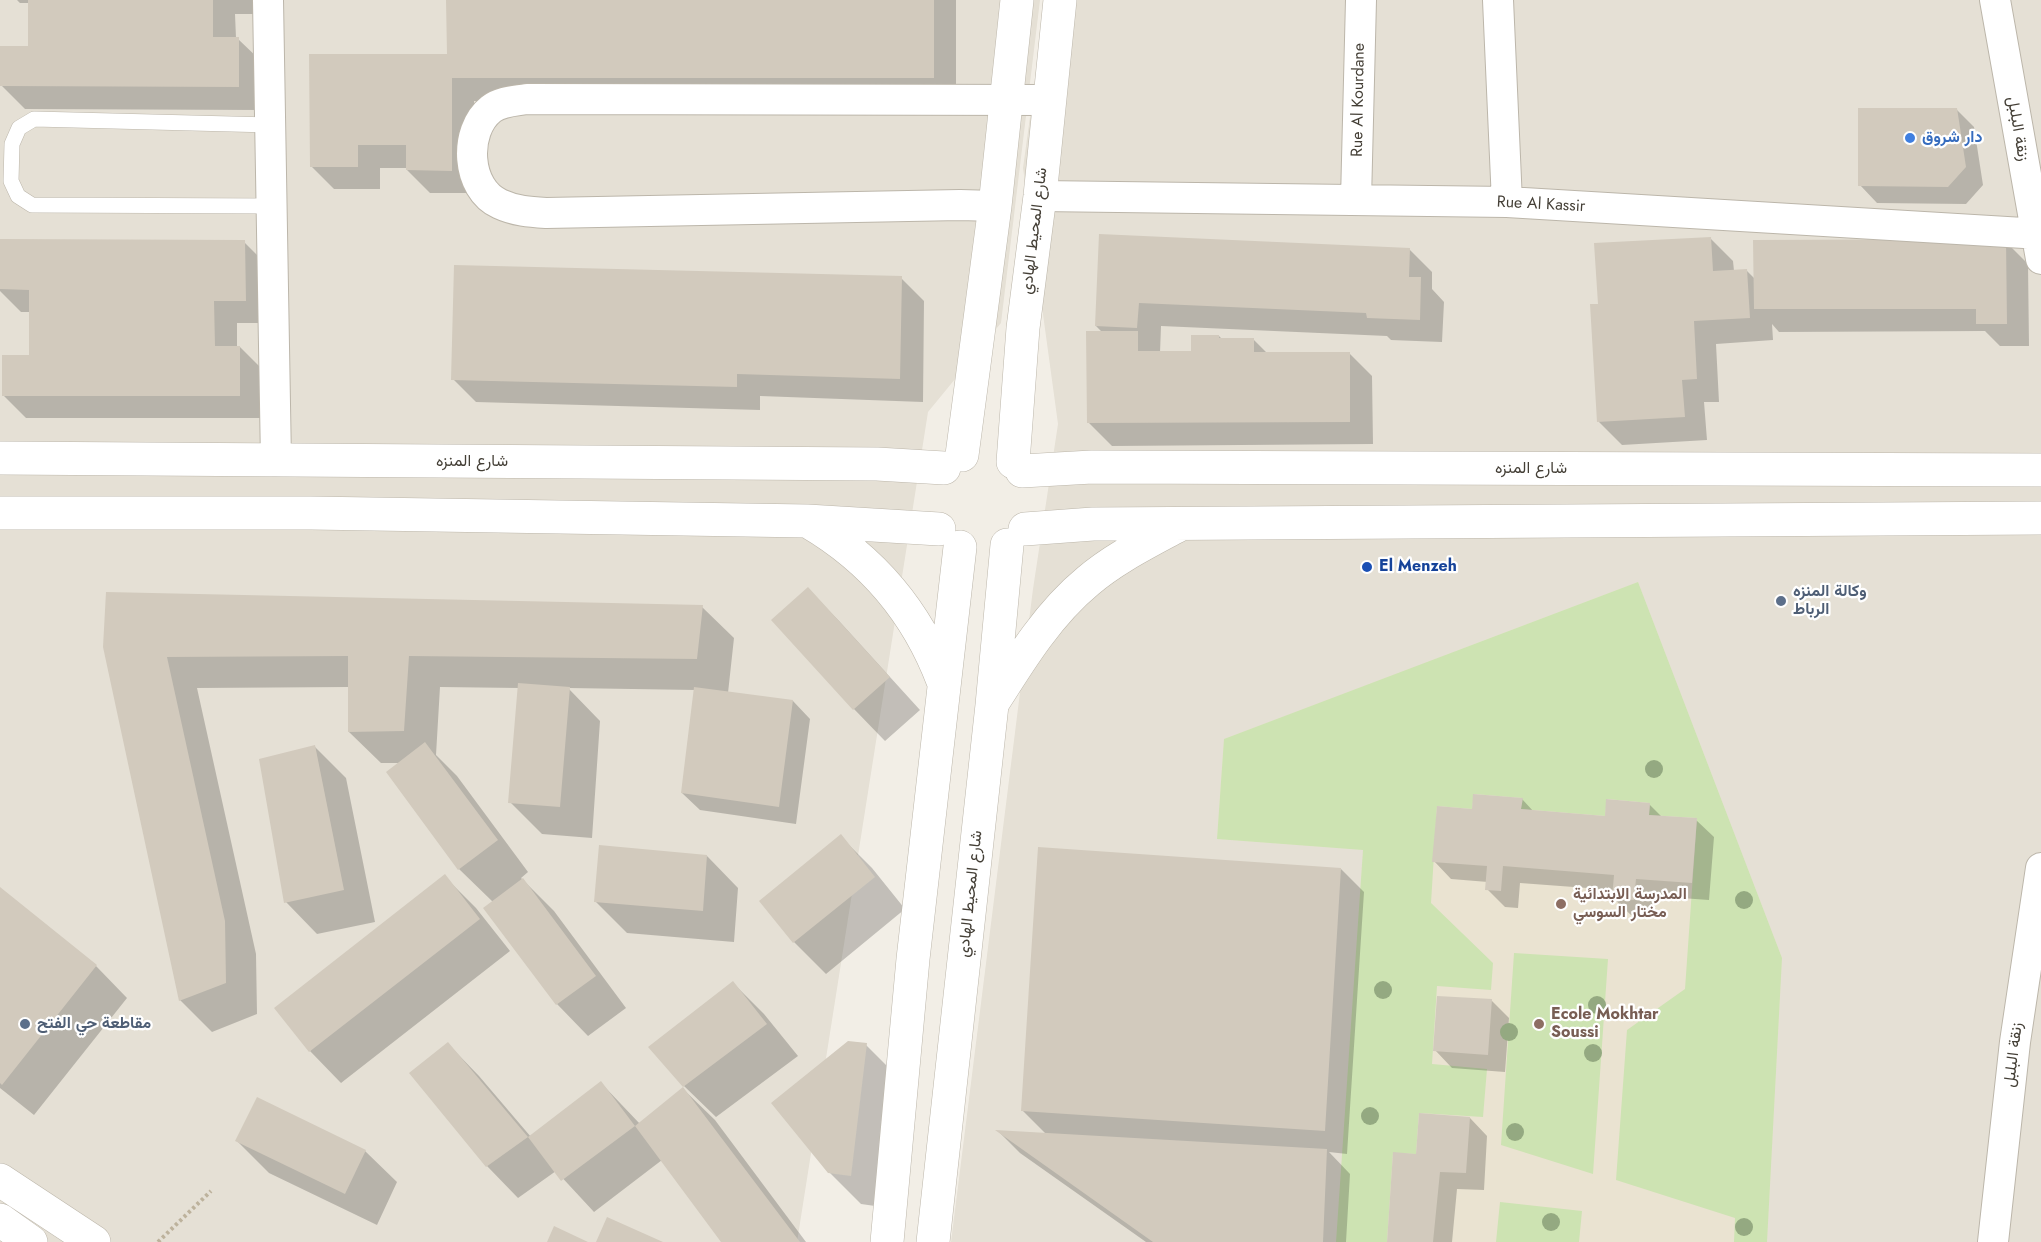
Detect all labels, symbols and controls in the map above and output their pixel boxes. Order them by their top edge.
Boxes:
street label: Rue Al Kourdane [1348,43,1370,157]
street label: زنقة البلبل [2002,95,2032,163]
place label: دار شروق [1922,128,1982,148]
marker: دار شروق [1903,131,1917,145]
street label: شارع المحيط الهادي [1018,166,1052,296]
street label: Rue Al Kassir [1496,193,1586,217]
street label: شارع المنزه [436,452,508,472]
street label: شارع المنزه [1495,459,1567,479]
place label: El Menzeh [1379,557,1457,577]
marker: El Menzeh [1360,560,1374,574]
place label: وكالة المنزه الرباط [1793,582,1867,620]
marker: وكالة المنزه الرباط [1774,594,1788,608]
street label: شارع المحيط الهادي [955,830,987,958]
place label: المدرسة الابتدائية مختار السوسي [1573,885,1687,923]
marker: المدرسة الابتدائية مختار السوسي [1554,897,1568,911]
place label: Ecole Mokhtar Soussi [1551,1005,1659,1043]
place label: مقاطعة حي الفتح [37,1014,151,1034]
marker: مقاطعة حي الفتح [18,1017,32,1031]
marker: Ecole Mokhtar Soussi [1532,1017,1546,1031]
street label: زنقة البلبل [2000,1021,2028,1089]

